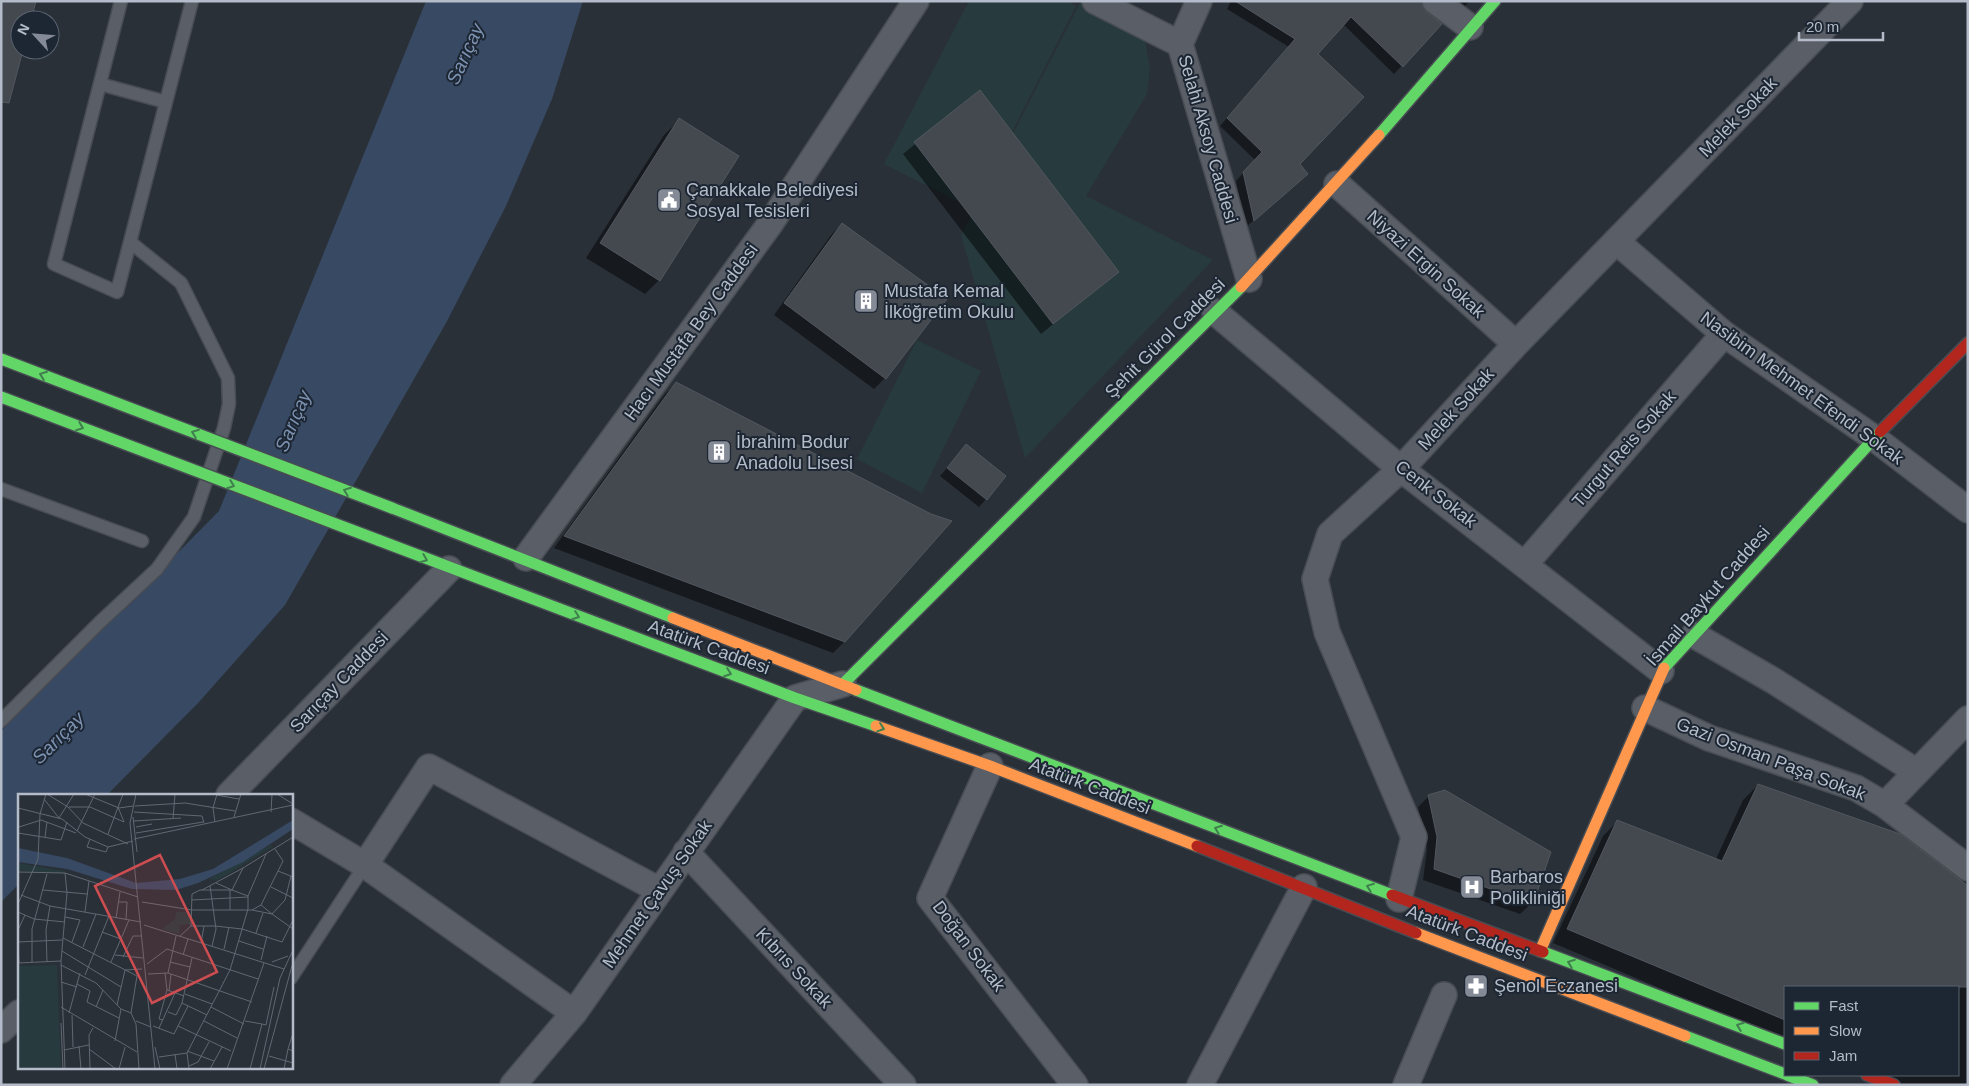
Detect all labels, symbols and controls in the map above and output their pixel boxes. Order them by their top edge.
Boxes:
north arrow [10,10,60,60]
scale bar [1799,10,1883,42]
text: 20 m [1806,18,1839,35]
water label: Sarıçay [442,19,488,88]
text: N [14,21,33,37]
street label: Selahi Aksoy Caddesi [1174,53,1242,225]
street label: Melek Sokak [1695,72,1782,161]
place label: Çanakkale Belediyesi Sosyal Tesisleri [686,180,858,221]
public building icon: Çanakkale Belediyesi Sosyal Tesisleri [656,187,682,213]
street label: Niyazi Ergin Sokak [1363,206,1490,323]
street label: Hacı Mustafa Bey Caddesi [620,240,762,424]
street label: Şehit Gürol Caddesi [1101,274,1229,402]
place label: Mustafa Kemal İlköğretim Okulu [884,281,1014,322]
building icon: Mustafa Kemal İlköğretim Okulu [853,288,879,314]
street label: Nasibim Mehmet Efendi Sokak [1697,308,1908,469]
street label: Melek Sokak [1414,363,1499,454]
one-way arrow [39,371,48,381]
water label: Sarıçay [271,386,316,455]
street label: Turgut Reis Sokak [1568,386,1681,511]
one-way arrow [75,421,83,431]
one-way arrow [191,429,200,439]
place label: İbrahim Bodur Anadolu Lisesi [736,432,853,473]
building icon: İbrahim Bodur Anadolu Lisesi [706,439,732,465]
street label: Cenk Sokak [1392,456,1481,532]
one-way arrow [227,479,235,489]
one-way arrow [343,487,352,497]
street label: İsmail Baykut Caddesi [1642,522,1774,670]
one-way arrow [419,553,427,563]
one-way arrow [571,610,579,620]
street label: Atatürk Caddesi [645,616,773,678]
street label: Sarıçay Caddesi [286,628,392,736]
one-way arrow [723,667,732,677]
water label: Sarıçay [28,707,89,768]
street label: Gazi Osman Paşa Sokak [1674,714,1869,805]
one-way arrow [876,722,884,732]
street label: Atatürk Caddesi [1027,754,1153,818]
inset map [18,794,292,1068]
street label: Mehmet Çavuş Sokak [598,815,716,972]
one-way arrow [1214,825,1223,835]
place label: Barbaros Polikliniği [1490,867,1565,908]
hospital icon: Barbaros Polikliniği [1459,874,1485,900]
one-way arrow [1366,883,1375,894]
street label: Doğan Sokak [928,897,1010,996]
street label: Atatürk Caddesi [1404,901,1530,965]
street label: Kıbrıs Sokak [752,924,837,1013]
one-way arrow [1567,959,1576,969]
pharmacy icon: Şenol Eczanesi [1463,973,1489,999]
place label: Şenol Eczanesi [1494,976,1618,996]
legend [1784,986,1959,1076]
text: Fast [1829,997,1859,1014]
one-way arrow [1736,1022,1744,1032]
text: Slow [1829,1022,1862,1039]
text: Jam [1829,1047,1857,1064]

